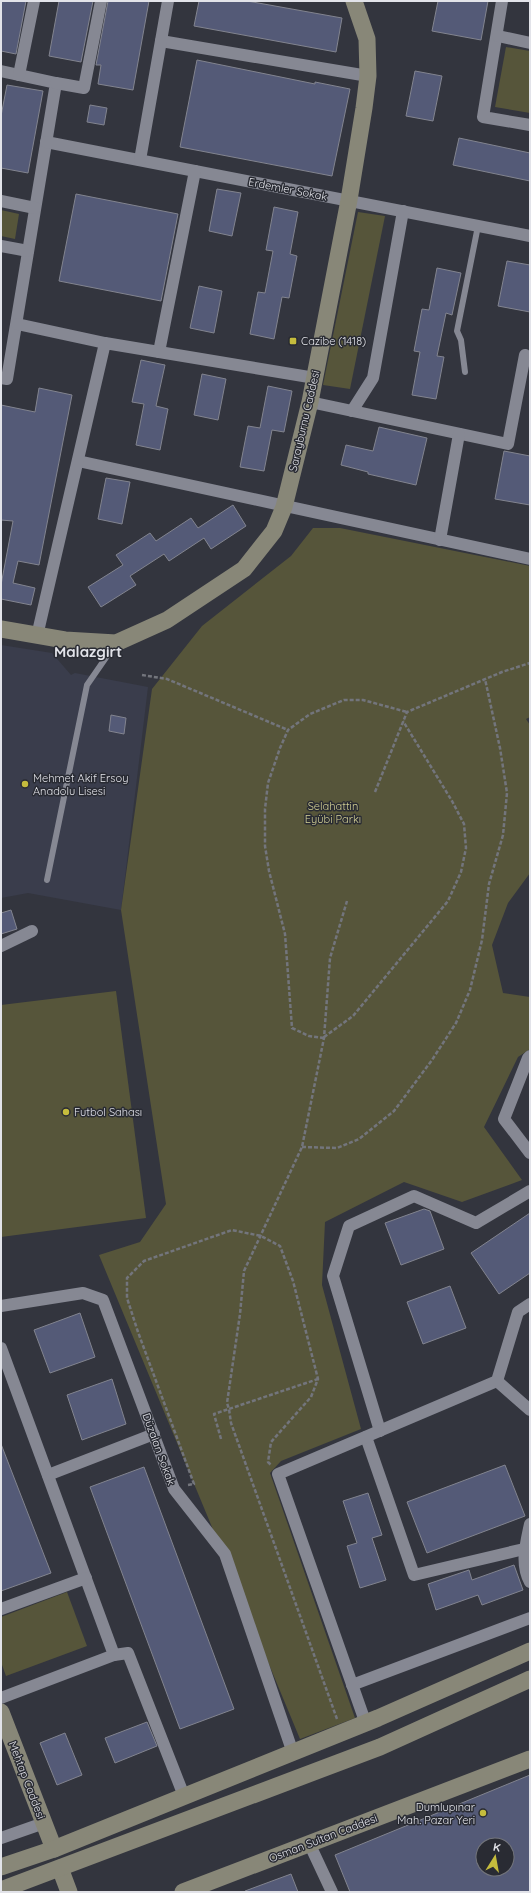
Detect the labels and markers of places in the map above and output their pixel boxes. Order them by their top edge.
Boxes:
place label: Cazibe (1418) [301,334,366,348]
marker: Cazibe (1418) [288,336,298,346]
place label: Mehmet Akif Ersoy Anadolu Lisesi [33,771,128,798]
marker: Mehmet Akif Ersoy Anadolu Lisesi [20,779,30,789]
place label: Futbol Sahası [74,1105,142,1119]
marker: Futbol Sahası [61,1107,71,1117]
place label: Dumlupınar Mah. Pazar Yeri [397,1800,476,1827]
marker: Dumlupınar Mah. Pazar Yeri [478,1808,488,1818]

